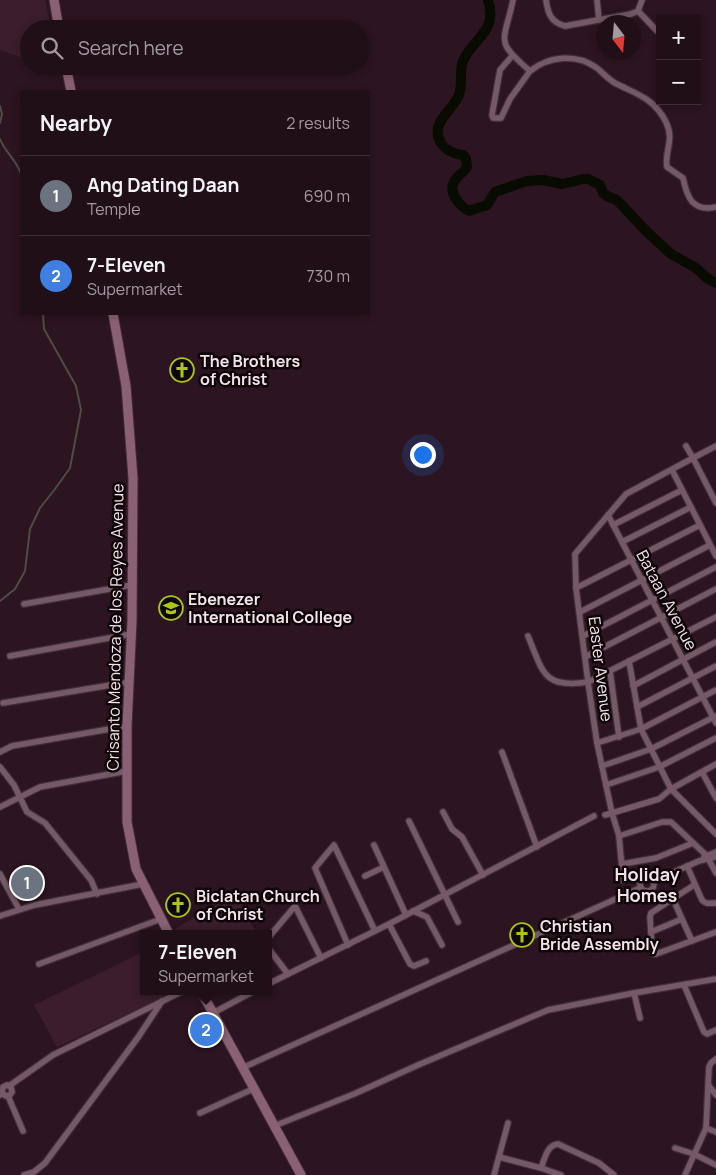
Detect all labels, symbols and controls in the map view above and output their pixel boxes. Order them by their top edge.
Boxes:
north arrow [596,15,641,60]
map controls [656,15,701,105]
button: + [656,15,701,60]
search box [20,20,370,75]
icon: search [38,34,66,62]
text: Search here [78,35,184,61]
button: − [656,60,701,105]
text: Nearby [40,109,112,137]
text: 2 results [286,112,350,134]
text: Ang Dating Daan [87,172,239,198]
text: 1 [52,185,60,207]
text: 690 m [304,185,350,207]
text: Temple [87,198,141,220]
text: 7-Eleven [87,252,166,278]
text: 2 [51,265,61,287]
text: 730 m [307,265,350,287]
text: Supermarket [87,278,183,300]
place label: The Brothers of Christ [200,350,300,390]
church icon: The Brothers of Christ [169,357,195,383]
your location [410,442,436,468]
street label: Crisanto Mendoza de los Reyes Avenue [101,483,129,771]
street label: Bataan Avenue [631,546,703,654]
place label: Ebenezer International College [188,588,353,628]
school or university icon: Ebenezer International College [158,595,184,621]
street label: Easter Avenue [584,615,618,723]
district label: Holiday Homes [614,862,680,907]
pin: 1 [11,864,43,902]
place label: Biclatan Church of Christ [196,885,320,925]
church icon: Biclatan Church of Christ [165,892,191,918]
place label: Christian Bride Assembly [540,915,659,955]
church icon: Christian Bride Assembly [509,922,535,948]
popup [140,930,272,995]
text: 7-Eleven [158,939,237,965]
text: Supermarket [158,965,254,987]
pin: 2 [190,1011,222,1049]

